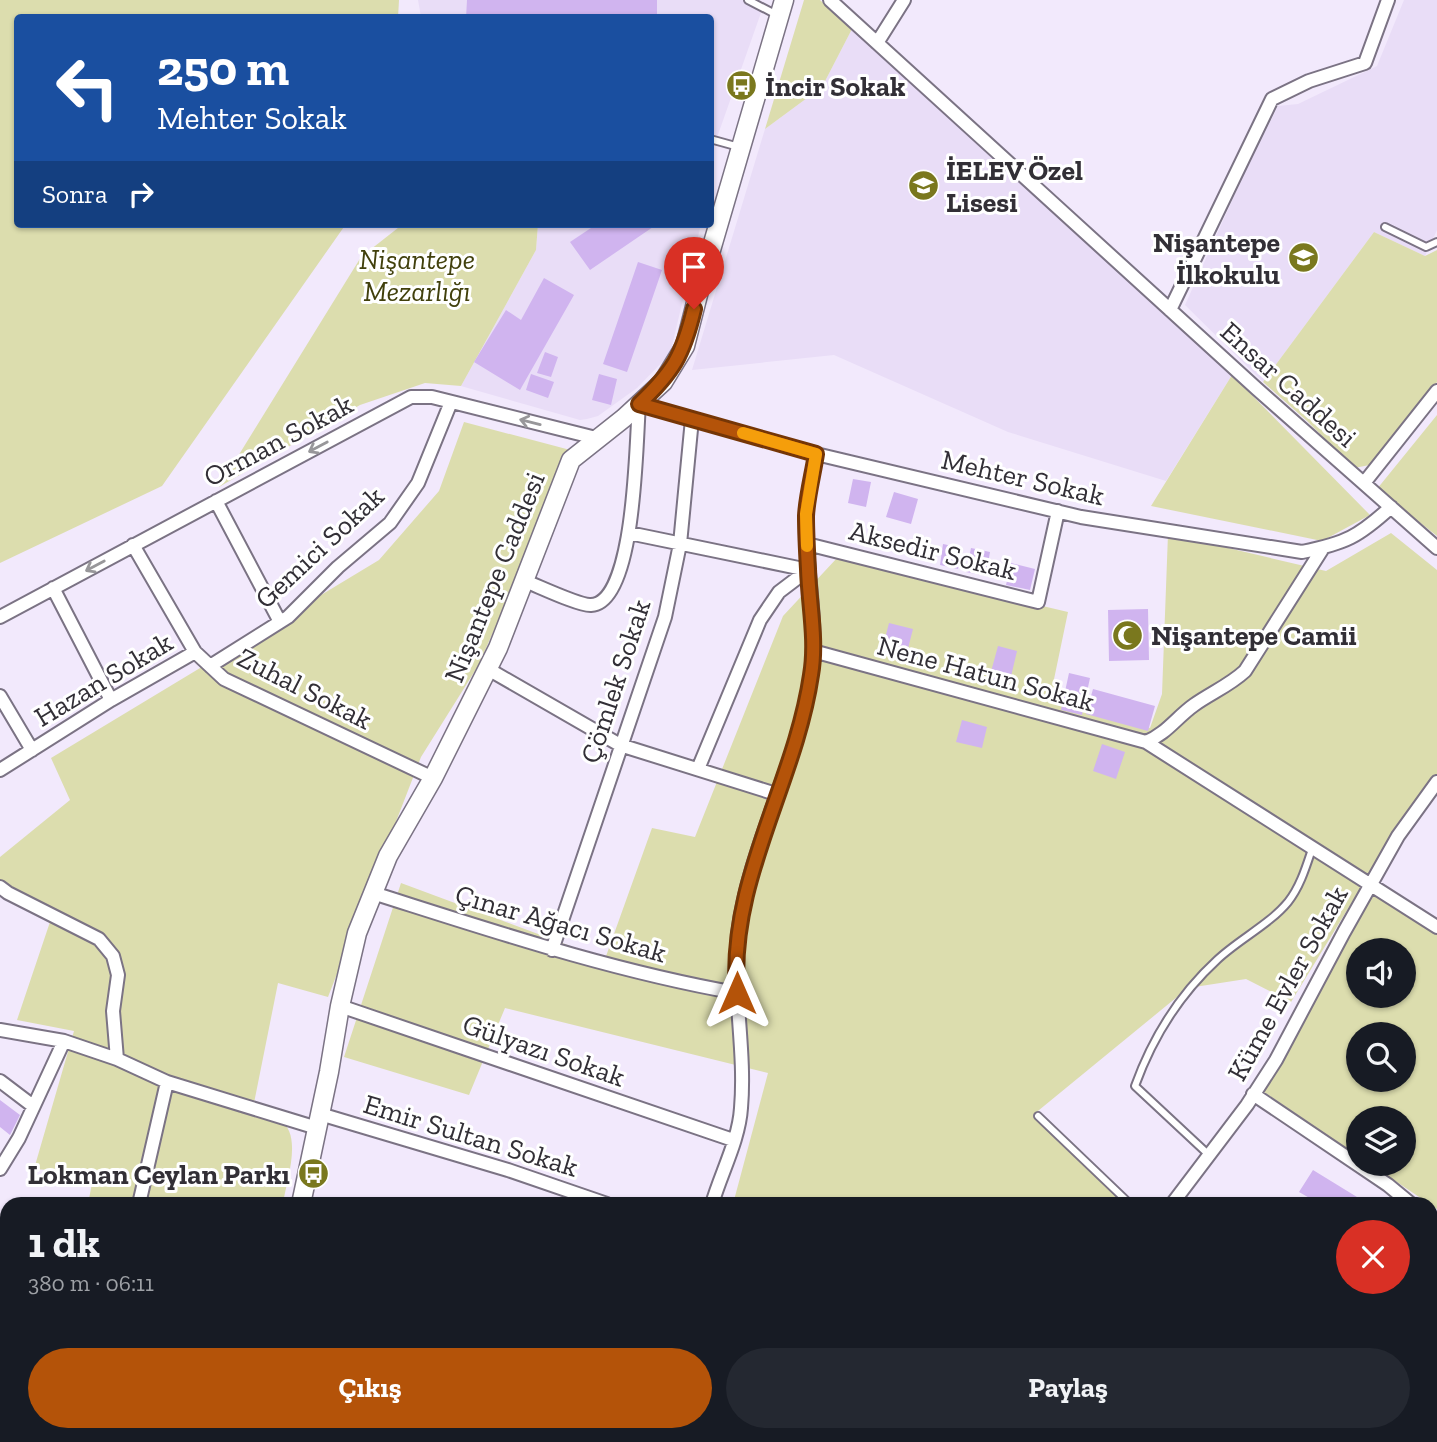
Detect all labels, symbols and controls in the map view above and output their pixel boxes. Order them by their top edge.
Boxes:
text: 250 m [157,39,289,98]
icon: left [42,42,133,133]
bus stop icon: İncir Sokak [725,69,759,103]
place label: İncir Sokak [765,70,906,103]
text: Mehter Sokak [157,99,347,137]
place label: İELEV Özel Lisesi [946,154,1083,219]
school or university icon: İELEV Özel Lisesi [906,169,940,203]
icon: right [122,175,160,213]
text: Sonra [42,178,108,210]
place label: Nişantepe İlkokulu [1153,226,1280,291]
pin [664,237,724,309]
school or university icon: Nişantepe İlkokulu [1286,241,1320,275]
park label: Nişantepe Mezarlığı [359,243,475,308]
icon: arrive [675,248,713,286]
street label: Ensar Caddesi [1214,315,1364,454]
street label: Orman Sokak [198,387,359,494]
one-way arrow [519,415,541,428]
one-way arrow [308,440,328,454]
street label: Mehter Sokak [938,443,1108,512]
street label: Nişantepe Caddesi [437,467,552,687]
street label: Gemici Sokak [248,479,391,615]
street label: Aksedir Sokak [846,514,1020,587]
one-way arrow [86,559,106,573]
street label: Çömlek Sokak [574,595,658,767]
mosque icon: Nişantepe Camii [1111,618,1145,652]
place label: Nişantepe Camii [1151,619,1357,652]
street label: Hazan Sokak [28,625,179,734]
street label: Nene Hatun Sokak [874,629,1099,718]
street label: Zuhal Sokak [232,640,378,737]
street label: Çınar Ağacı Sokak [452,878,671,970]
street label: Küme Evler Sokak [1220,880,1355,1086]
map controls [1346,938,1416,1176]
button: sound [1346,938,1416,1008]
position arrow [700,956,774,1030]
street label: Gülyazı Sokak [459,1007,630,1094]
button: search [1346,1022,1416,1092]
street label: Emir Sultan Sokak [360,1087,582,1184]
button: layers [1346,1106,1416,1176]
bus stop icon: Lokman Ceylan Parkı [296,1157,330,1191]
place label: Lokman Ceylan Parkı [27,1158,290,1191]
text: 1 dk [28,1217,100,1268]
button: close [1336,1220,1410,1294]
text: 380 m · 06:11 [28,1269,154,1297]
button: Çıkış [28,1348,712,1428]
button: Paylaş [726,1348,1410,1428]

